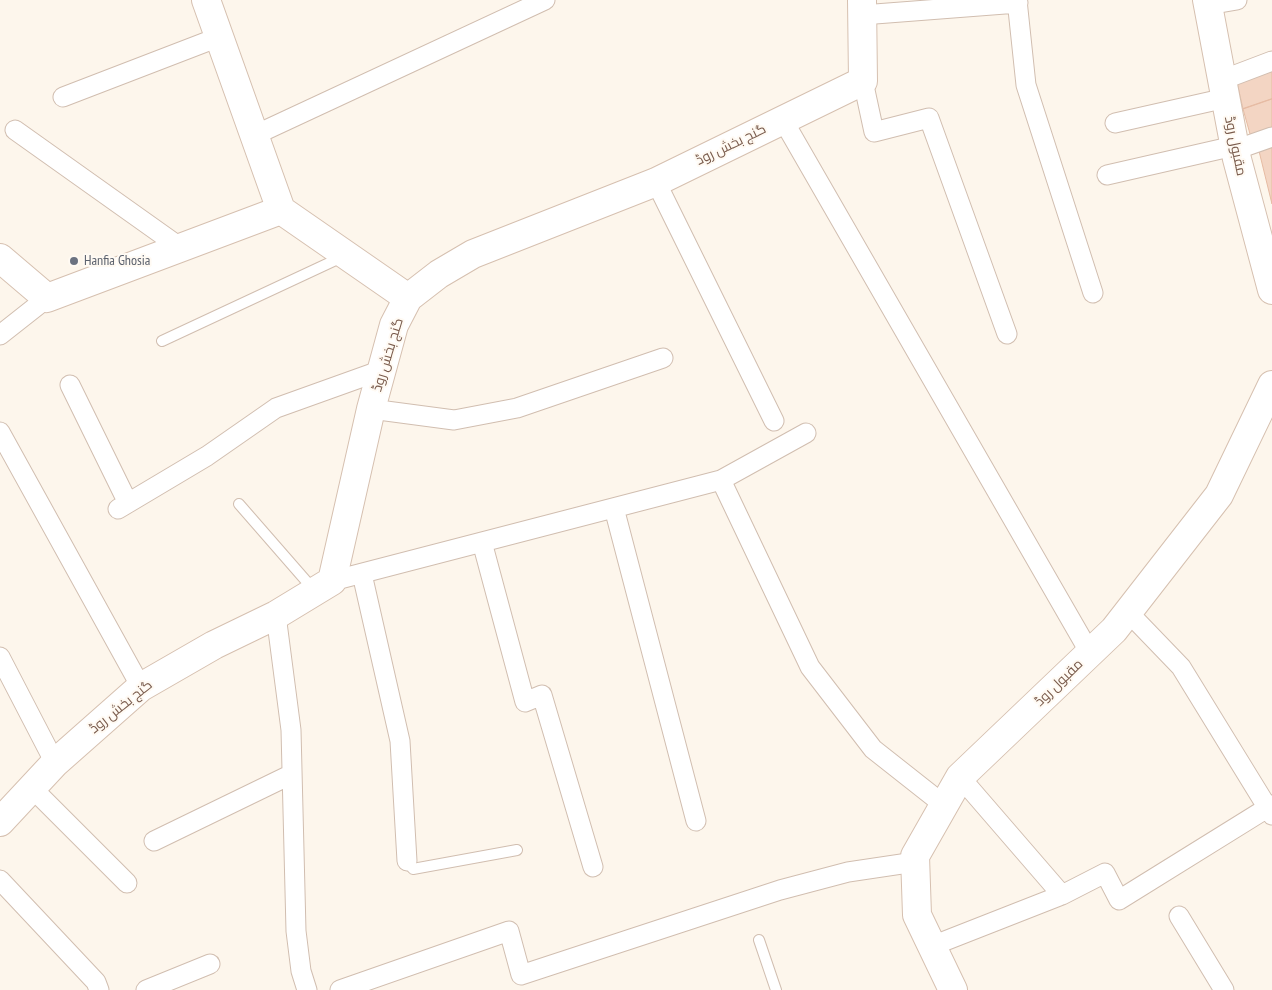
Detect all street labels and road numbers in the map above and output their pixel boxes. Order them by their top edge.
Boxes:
street label: مقبول روڈ [1220,115,1250,177]
street label: گنج بخش روڈ [693,121,769,169]
street label: گنج بخش روڈ [369,316,407,394]
street label: مقبول روڈ [1031,656,1087,710]
street label: گنج بخش روڈ [86,677,156,737]

